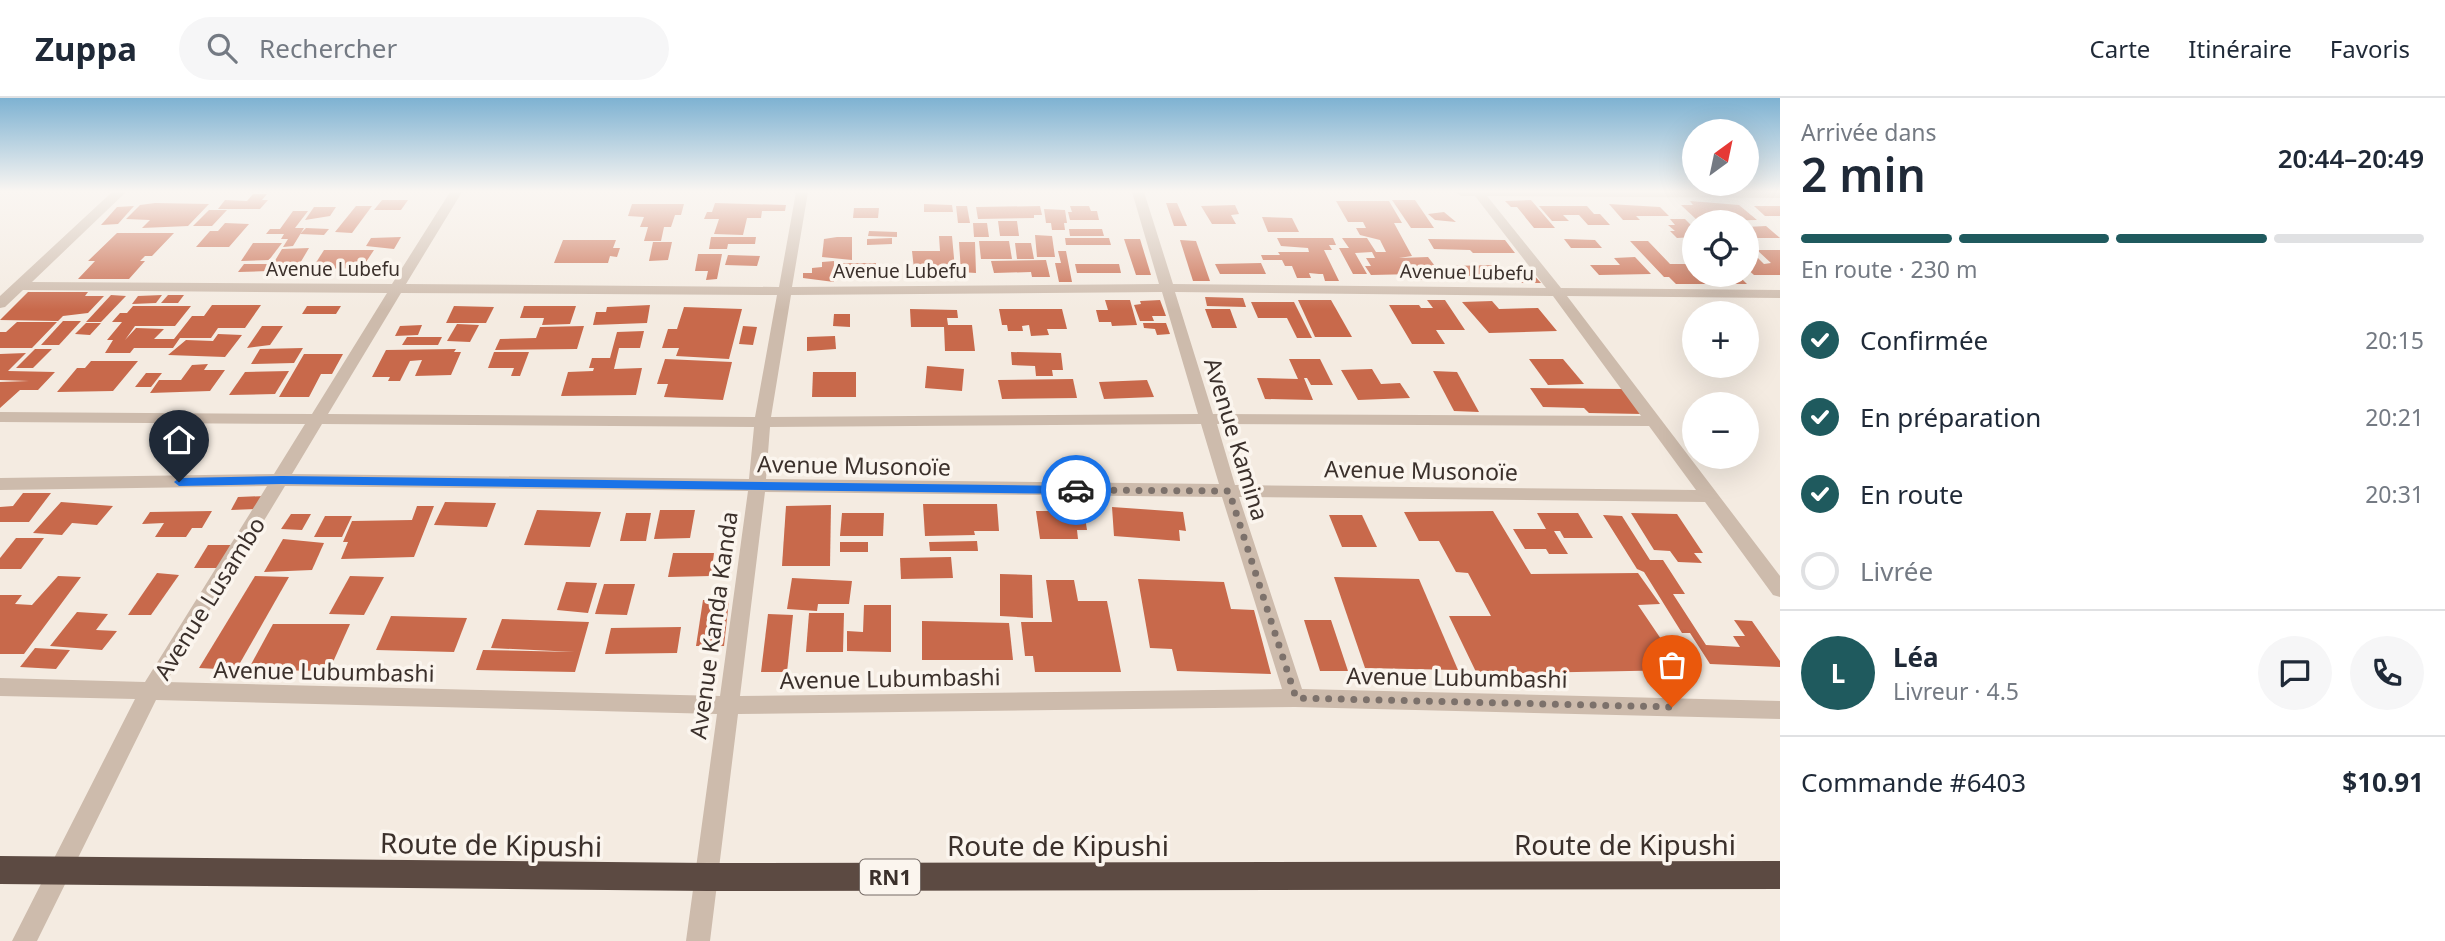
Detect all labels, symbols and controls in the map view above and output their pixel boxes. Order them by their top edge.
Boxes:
search box [179,17,669,80]
text: Zuppa [35,26,137,71]
icon: search [203,29,241,67]
text: Rechercher [259,30,397,66]
text: Carte [2090,32,2150,65]
text: Itinéraire [2188,32,2292,65]
text: Favoris [2330,32,2410,65]
text: Arrivée dans [1801,116,1937,148]
north arrow [1682,119,1759,196]
map controls [1682,119,1759,469]
text: 20:44–20:49 [2278,140,2424,176]
text: 2 min [1801,143,1926,205]
button: locate [1682,210,1759,287]
text: En route · 230 m [1801,253,1978,285]
street label: Avenue Lubefu [266,256,400,282]
street label: Avenue Lubefu [833,258,967,284]
street label: Avenue Lubefu [1400,258,1534,286]
button: + [1682,301,1759,378]
icon: check [1801,321,1839,359]
text: Confirmée [1860,322,1988,358]
text: 20:15 [2365,324,2424,356]
street label: Avenue Kamina [1197,354,1277,524]
button: − [1682,392,1759,469]
icon: check [1801,398,1839,436]
text: En préparation [1860,399,2041,435]
text: 20:21 [2365,401,2424,433]
pin [149,410,209,482]
icon: home [160,421,198,459]
street label: Avenue Musonoïe [757,447,951,483]
street label: Avenue Musonoïe [1324,452,1518,488]
courier [1041,455,1111,525]
icon: car [1057,471,1095,509]
icon: check [1801,475,1839,513]
text: En route [1860,476,1963,512]
text: 20:31 [2365,478,2424,510]
street label: Avenue Kanda Kanda [681,509,745,741]
street label: Avenue Lusambo [146,510,272,686]
text: Livrée [1860,553,1933,589]
pin [1642,635,1702,707]
button: chat [2258,636,2332,710]
button: phone [2350,636,2424,710]
text: Léa [1893,639,1939,675]
icon: bag [1653,646,1691,684]
street label: Avenue Lubumbashi [213,653,435,689]
text: L [1831,655,1845,691]
street label: Avenue Lubumbashi [1346,659,1568,695]
street label: Avenue Lubumbashi [779,660,1001,696]
text: Livreur · 4.5 [1893,675,2019,707]
text: Commande #6403 [1801,764,2026,800]
text: $10.91 [2342,764,2424,800]
street label: Route de Kipushi [380,823,602,865]
street label: Route de Kipushi [1514,825,1736,863]
street label: Route de Kipushi [947,826,1169,864]
road number: RN1 [860,860,920,894]

